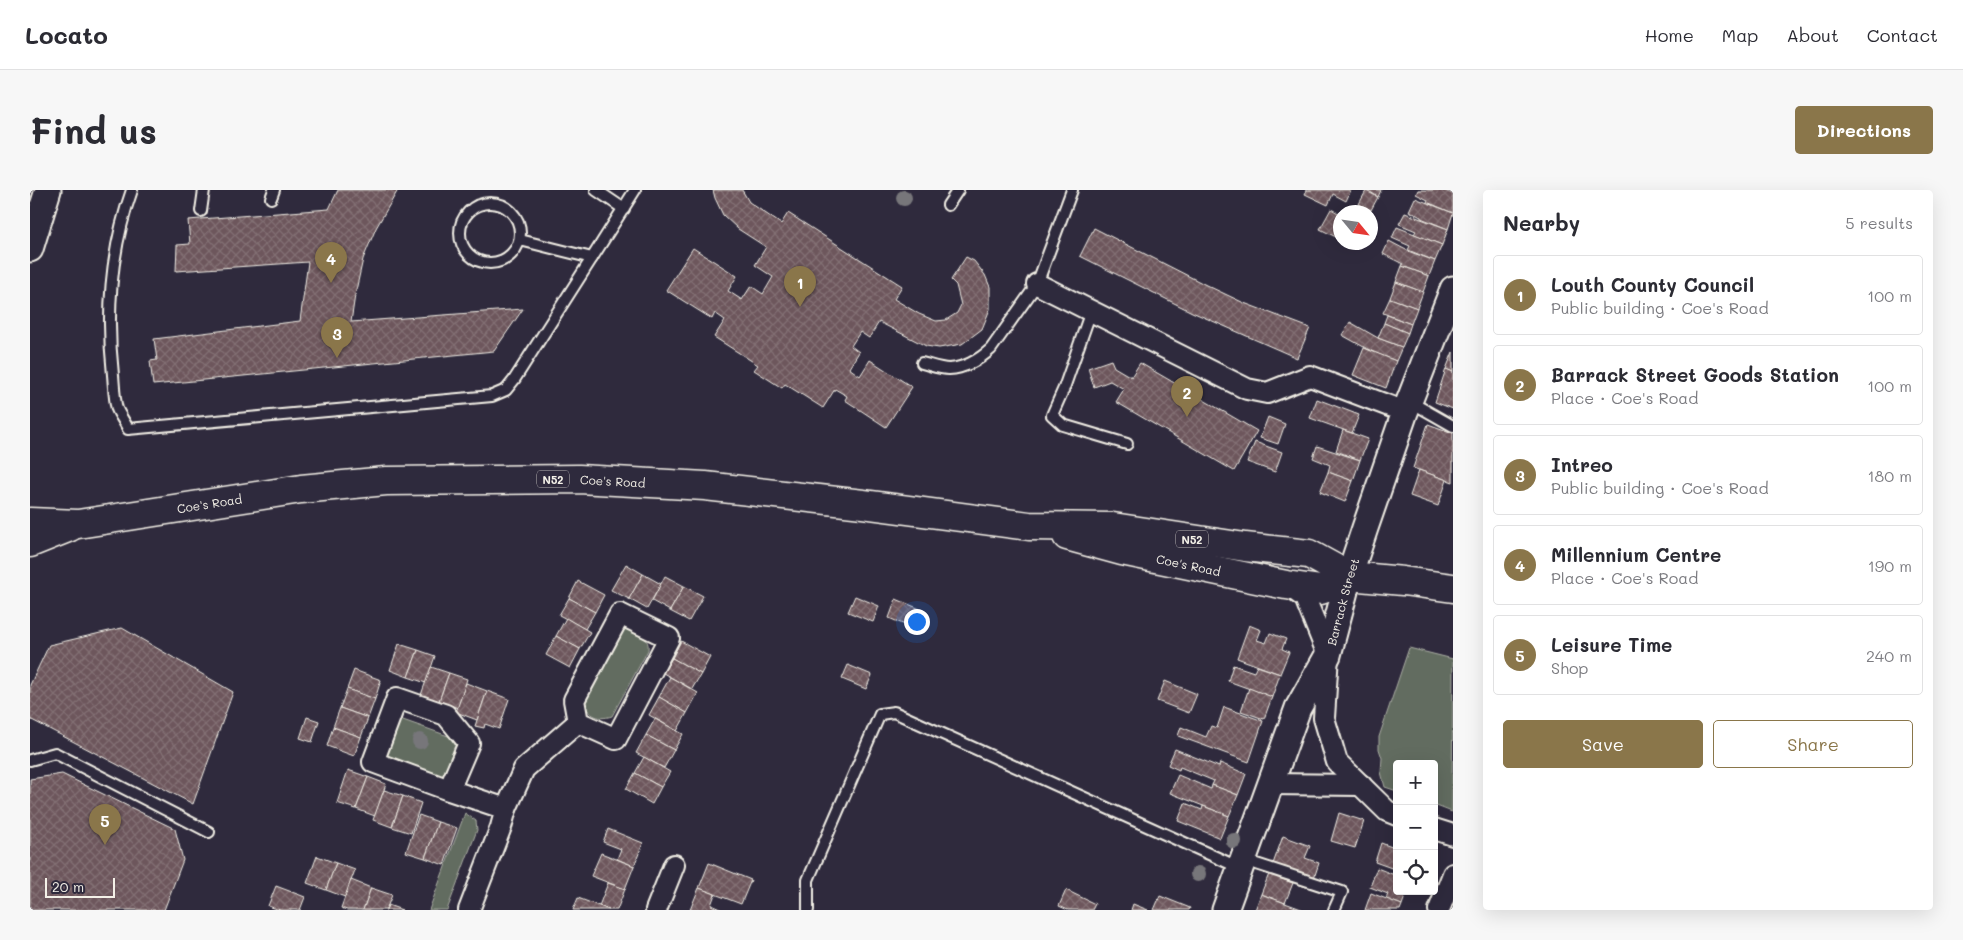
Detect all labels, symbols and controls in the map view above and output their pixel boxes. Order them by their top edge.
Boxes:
text: Locato [25,19,108,50]
text: Home [1645,23,1694,47]
text: Map [1722,23,1758,47]
text: About [1786,23,1839,47]
text: Contact [1867,23,1938,47]
button: Directions [1795,106,1933,154]
text: Find us [30,107,157,153]
north arrow [1333,205,1378,250]
text: Nearby [1503,209,1580,236]
text: 5 results [1845,212,1913,233]
pin: 4 [315,242,347,283]
pin: 1 [784,266,816,307]
text: Louth County Council [1551,272,1754,297]
text: 1 [1516,285,1524,306]
text: 100 m [1867,285,1912,306]
text: Public building · Coe's Road [1551,297,1769,318]
pin: 3 [321,317,353,358]
text: Barrack Street Goods Station [1551,362,1839,387]
text: 2 [1516,375,1524,396]
text: 100 m [1867,375,1912,396]
pin: 2 [1171,376,1203,417]
text: Place · Coe's Road [1551,387,1698,408]
text: Intreo [1551,452,1613,477]
text: 3 [1515,465,1525,486]
text: 180 m [1867,465,1912,486]
road number: N52 [537,470,569,488]
street label: Coe's Road [580,471,646,491]
text: Public building · Coe's Road [1551,477,1769,498]
street label: Coe's Road [176,490,243,516]
road number: N52 [1176,530,1208,548]
text: Millennium Centre [1551,542,1721,567]
street label: Coe's Road [1155,550,1223,579]
text: 4 [1515,555,1525,576]
text: 190 m [1868,555,1912,576]
street label: Barrack Street [1323,556,1362,647]
text: Place · Coe's Road [1551,567,1698,588]
your location [904,609,930,635]
text: Leisure Time [1551,632,1672,657]
text: 5 [1515,645,1525,666]
text: 240 m [1866,645,1912,666]
text: Shop [1551,657,1588,678]
button: Save [1503,720,1703,768]
button: Share [1713,720,1913,768]
map controls [1393,760,1438,895]
button: + [1393,760,1438,805]
pin: 5 [89,804,121,845]
button: − [1393,805,1438,850]
button: locate [1393,850,1438,895]
scale bar [45,875,115,898]
text: 20 m [52,877,84,896]

